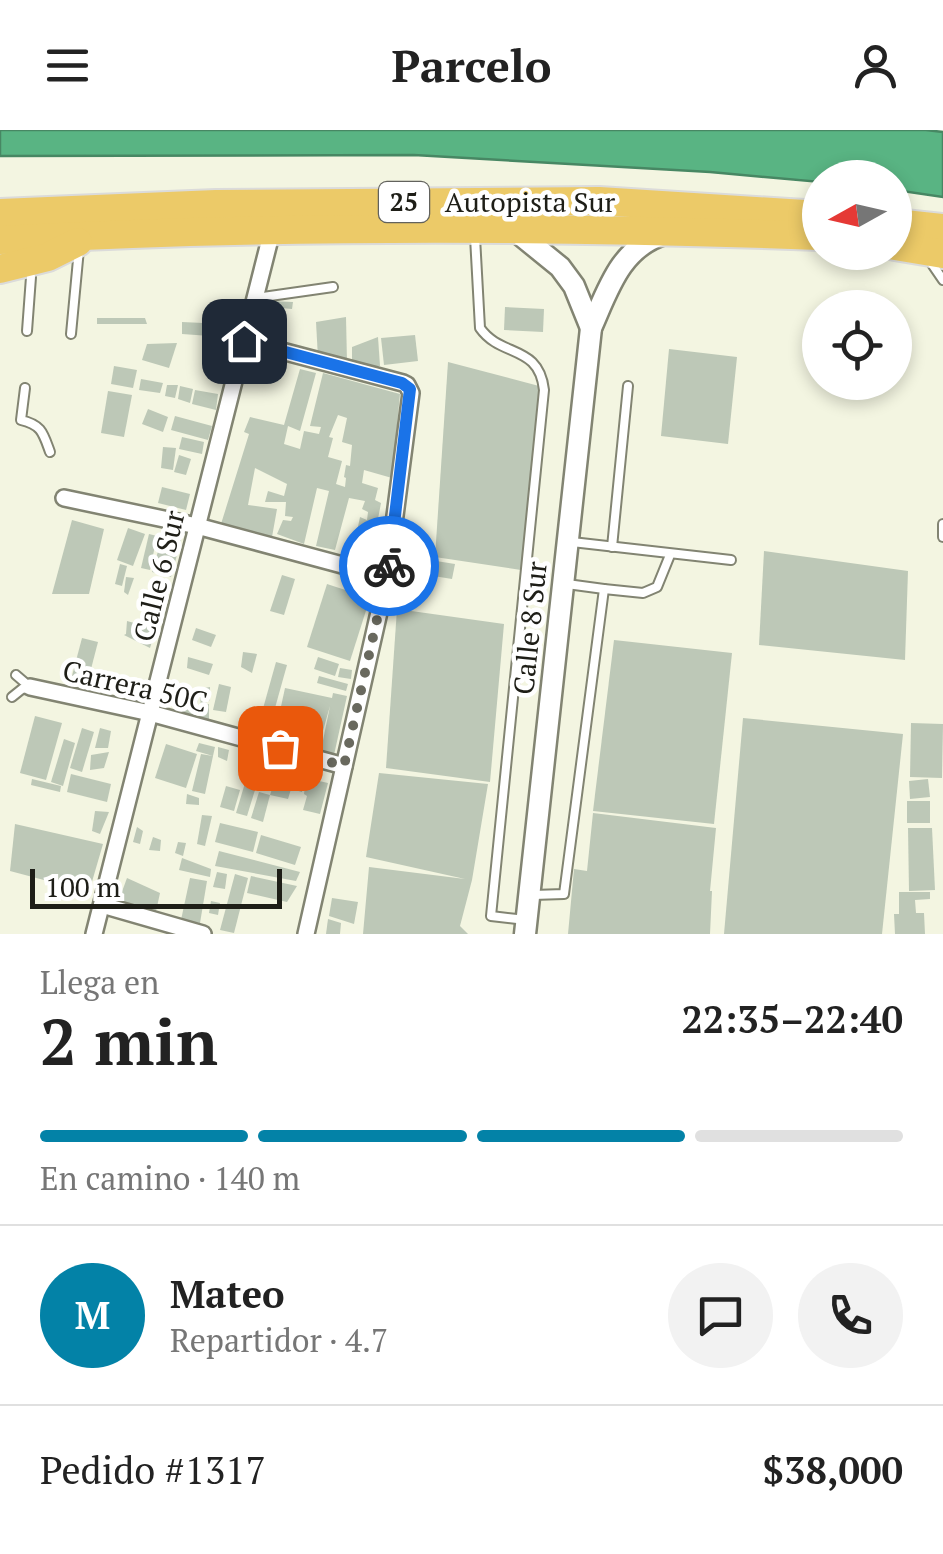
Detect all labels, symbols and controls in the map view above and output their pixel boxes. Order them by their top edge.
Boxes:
text: Parcelo [392,35,551,95]
icon: menu [40,38,95,93]
icon: person [848,38,903,93]
north arrow [802,160,912,270]
map controls [802,160,912,400]
road number: 25 [379,182,429,222]
street label: Autopista Sur [445,183,616,220]
button: locate [802,290,912,400]
pin [202,299,287,384]
icon: home [217,314,272,369]
street label: Calle 6 Sur [124,506,193,645]
courier [339,516,439,616]
icon: bike [362,539,417,594]
street label: Calle 8 Sur [504,559,555,696]
street label: Carrera 50C [59,651,211,720]
pin [238,706,323,791]
icon: bag [253,721,308,776]
scale bar [30,864,282,908]
text: 100 m [45,868,121,905]
text: Llega en [40,961,159,1003]
text: 22:35–22:40 [681,994,903,1044]
text: 2 min [40,997,218,1084]
text: En camino · 140 m [40,1157,300,1199]
button: chat [668,1263,773,1368]
button: phone [798,1263,903,1368]
text: Mateo [170,1269,285,1319]
text: M [75,1290,110,1340]
text: Repartidor · 4.7 [170,1319,388,1361]
text: Pedido #1317 [40,1445,266,1495]
text: $38,000 [763,1445,903,1495]

